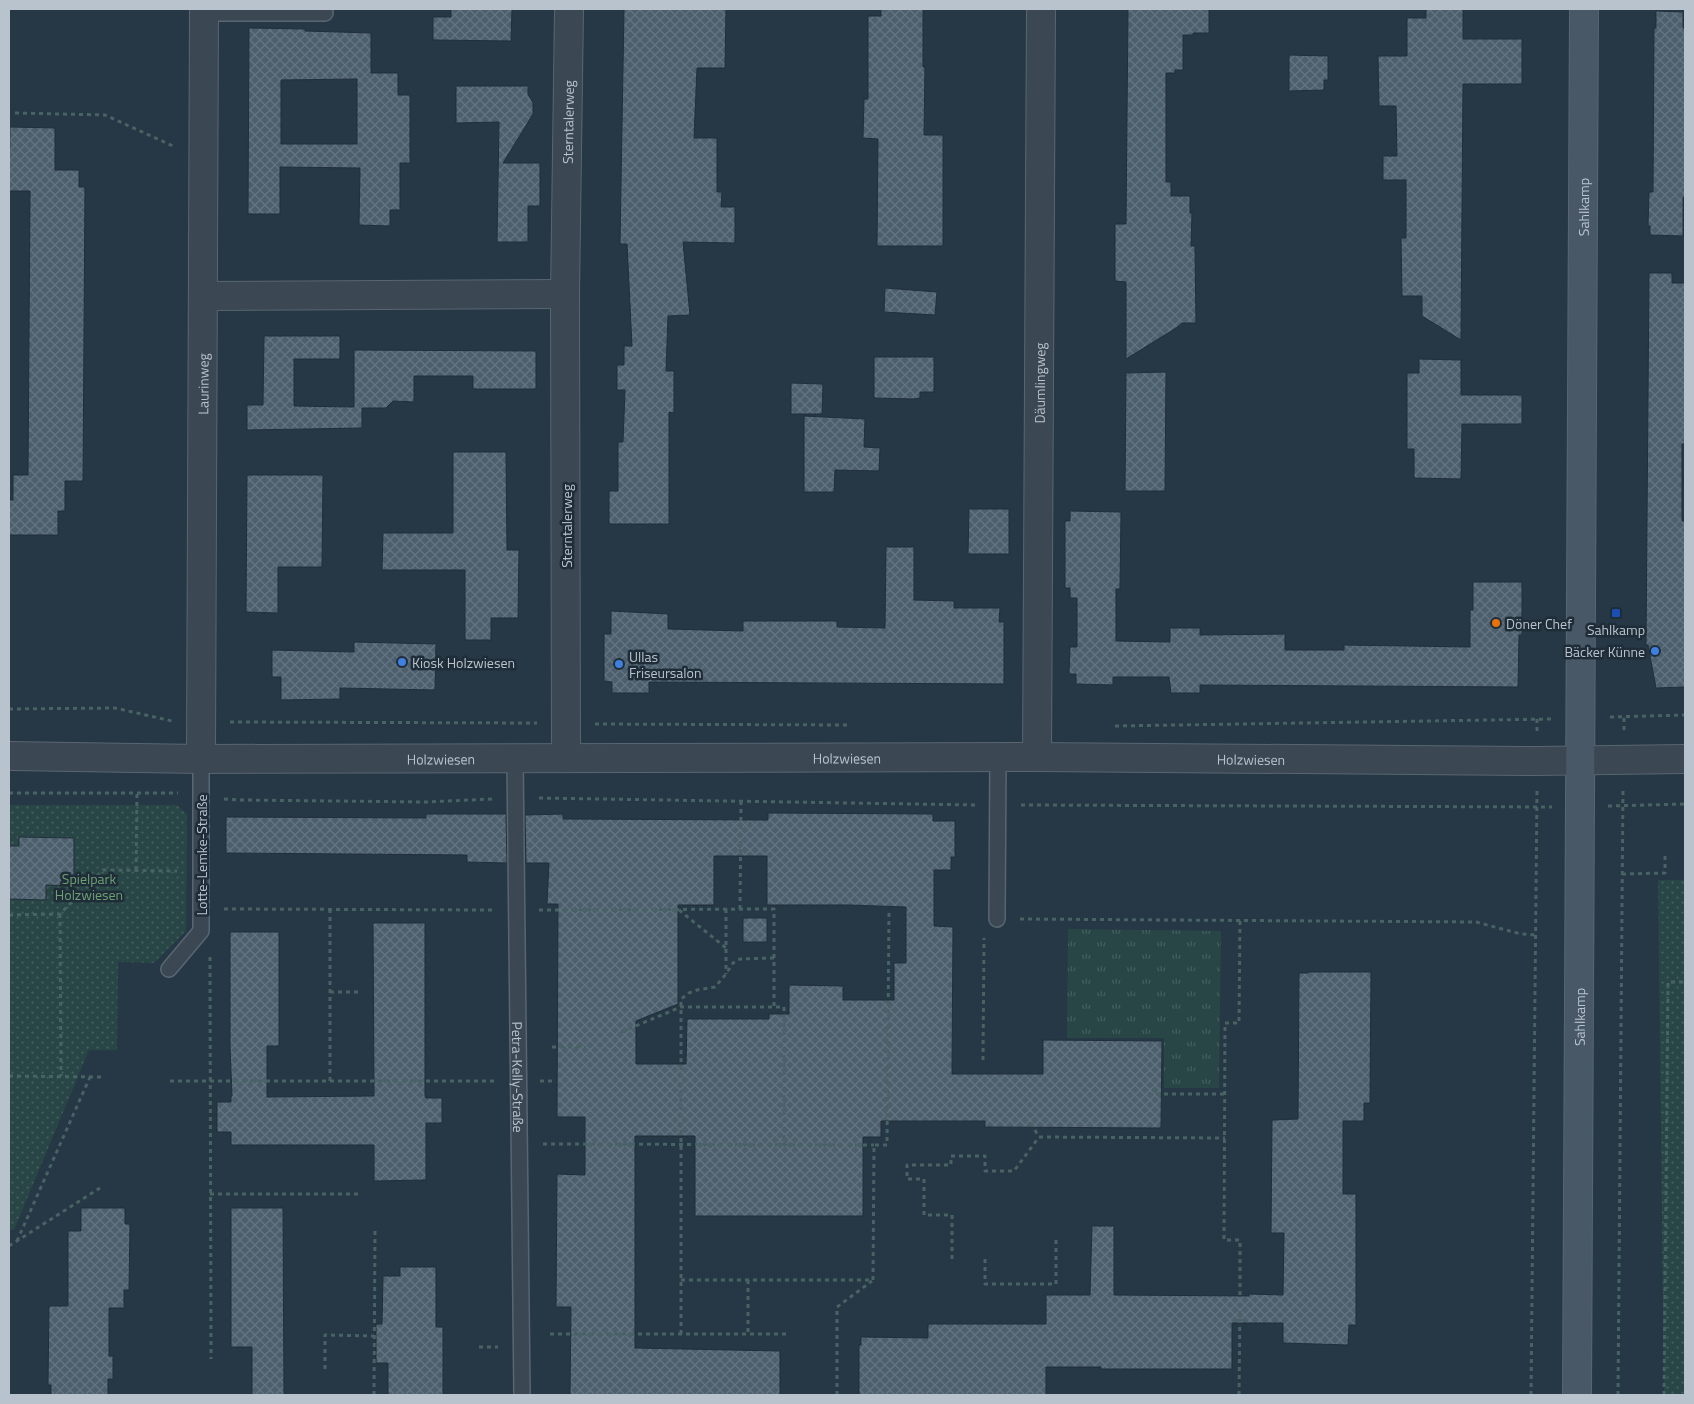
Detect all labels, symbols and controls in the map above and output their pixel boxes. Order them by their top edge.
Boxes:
street label: Sterntalerweg [556,80,579,164]
street label: Sahlkamp [1572,178,1594,236]
street label: Däumlingweg [1028,342,1050,424]
street label: Laurinweg [192,353,213,415]
street label: Sterntalerweg [556,484,577,568]
marker: Sahlkamp [1610,607,1622,619]
place label: Döner Chef [1506,613,1572,634]
marker: Döner Chef [1490,617,1502,629]
place label: Sahlkamp [1587,619,1645,640]
place label: Bäcker Künne [1564,641,1645,662]
marker: Bäcker Künne [1649,645,1661,657]
place label: Ullas Friseursalon [629,646,702,683]
place label: Kiosk Holzwiesen [412,652,515,673]
marker: Kiosk Holzwiesen [396,656,408,668]
marker: Ullas Friseursalon [613,658,625,670]
street label: Holzwiesen [813,747,881,768]
street label: Holzwiesen [407,748,475,769]
street label: Holzwiesen [1217,748,1285,769]
street label: Lotte-Lemke-Straße [191,794,212,916]
park label: Spielpark Holzwiesen [55,868,123,905]
street label: Sahlkamp [1568,988,1590,1046]
street label: Petra-Kelly-Straße [507,1021,530,1133]

